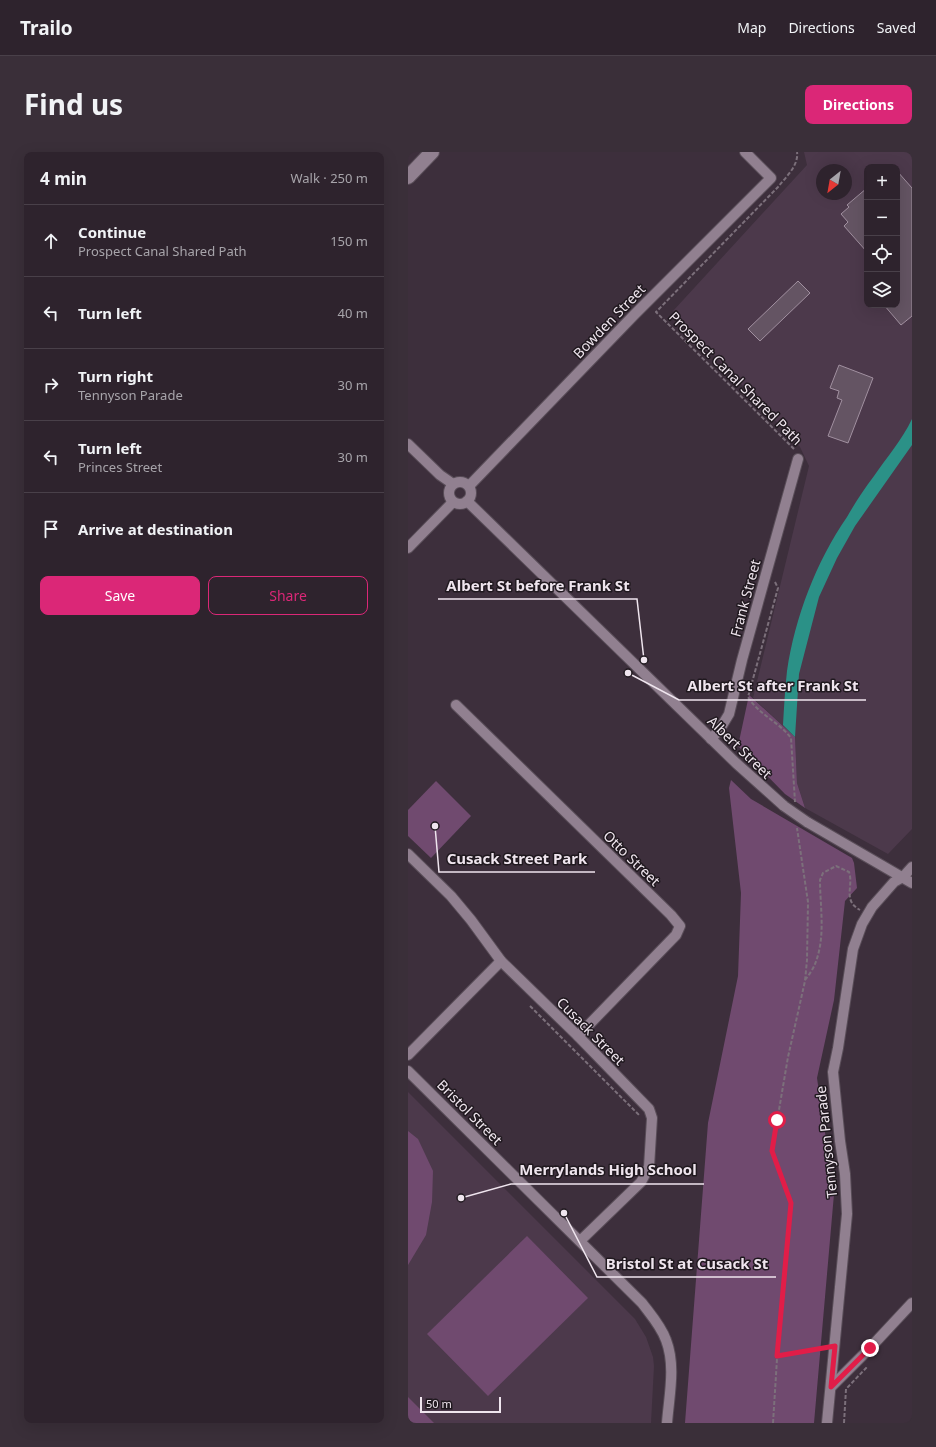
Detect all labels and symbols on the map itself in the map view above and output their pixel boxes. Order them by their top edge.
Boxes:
north arrow [816,164,852,200]
street label: Bowden Street [569,280,649,362]
street label: Prospect Canal Shared Path [665,307,807,449]
street label: Frank Street [726,557,764,639]
callout: Albert St before Frank St [438,572,637,599]
text: Albert St before Frank St [446,575,630,595]
callout: Albert St after Frank St [679,673,866,700]
text: Albert St after Frank St [687,675,859,695]
street label: Albert Street [704,711,776,783]
street label: Otto Street [599,826,665,890]
callout: Cusack Street Park [439,845,595,872]
text: Cusack Street Park [447,848,588,868]
street label: Cusack Street [553,993,629,1069]
street label: Bristol Street [433,1075,507,1149]
street label: Tennyson Parade [811,1085,841,1199]
route start [768,1111,786,1129]
callout: Merrylands High School [511,1157,704,1184]
text: Merrylands High School [519,1159,697,1179]
callout: Bristol St at Cusack St [597,1250,776,1277]
text: Bristol St at Cusack St [606,1253,769,1273]
route end [861,1339,879,1357]
scale bar [420,1395,501,1414]

